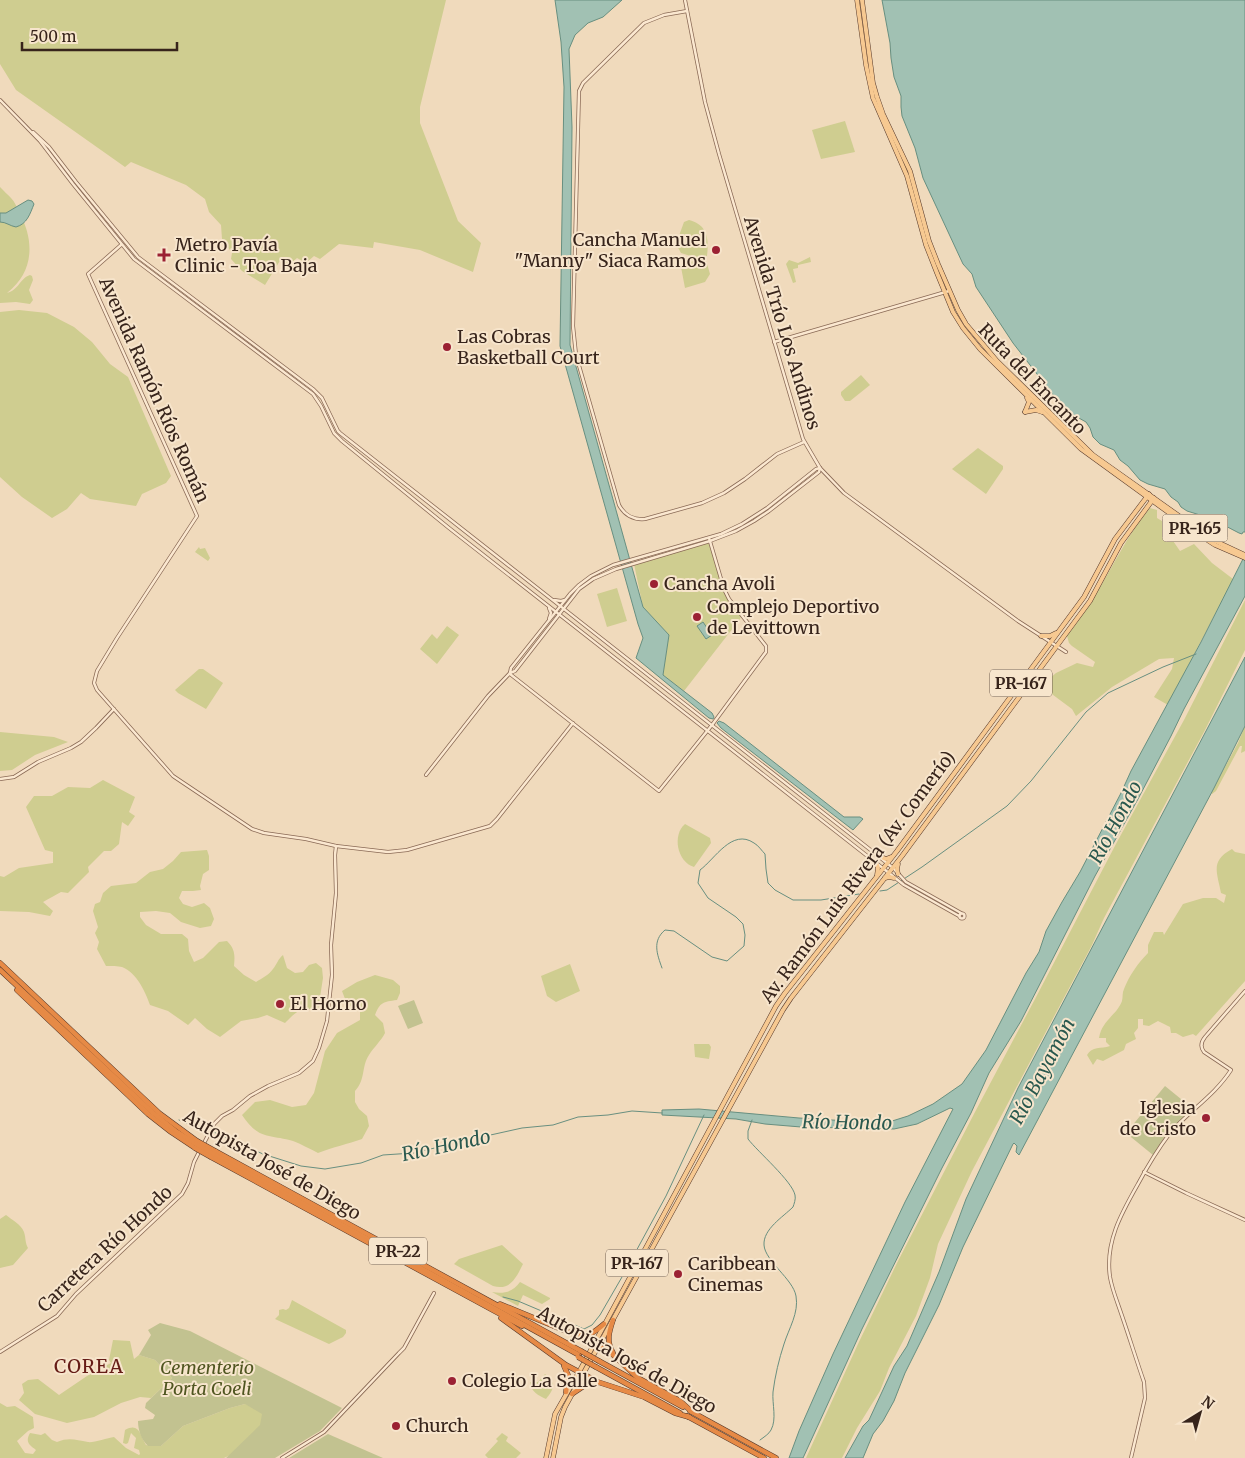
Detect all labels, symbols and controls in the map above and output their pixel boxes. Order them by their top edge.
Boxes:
scale bar [22,20,178,52]
text: 500 m [30,27,77,46]
street label: Avenida Trío Los Andinos [739,212,826,433]
place label: Cancha Manuel "Manny" Siaca Ramos [514,228,706,272]
place label: Metro Pavía Clinic - Toa Baja [175,233,318,277]
marker: Cancha Manuel "Manny" Siaca Ramos [710,244,722,256]
marker: Metro Pavía Clinic - Toa Baja [157,248,171,262]
street label: Avenida Ramón Ríos Román [94,273,215,506]
street label: Ruta del Encanto [974,318,1091,439]
place label: Las Cobras Basketball Court [457,325,600,369]
marker: Las Cobras Basketball Court [441,341,453,353]
road number: PR-165 [1162,514,1228,542]
place label: Cancha Avoli [664,572,776,595]
marker: Cancha Avoli [648,578,660,590]
place label: Complejo Deportivo de Levittown [707,595,879,639]
marker: Complejo Deportivo de Levittown [691,611,703,623]
road number: PR-167 [990,670,1052,696]
street label: Av. Ramón Luis Rivera (Av. Comerío) [755,746,960,1008]
water label: Río Hondo [1083,776,1147,867]
place label: El Horno [290,992,367,1015]
marker: El Horno [274,998,286,1010]
water label: Río Bayamón [1004,1014,1080,1128]
place label: Iglesia de Cristo [1120,1096,1196,1140]
street label: Autopista José de Diego [179,1104,365,1225]
water label: Río Hondo [802,1109,892,1135]
marker: Iglesia de Cristo [1200,1112,1212,1124]
water label: Río Hondo [399,1124,493,1166]
street label: Carretera Río Hondo [33,1180,177,1317]
road number: PR-22 [369,1238,427,1264]
road number: PR-167 [606,1250,668,1276]
place label: Caribbean Cinemas [688,1252,776,1296]
marker: Caribbean Cinemas [672,1268,684,1280]
street label: Autopista José de Diego [533,1300,721,1418]
district label: COREA [54,1354,124,1378]
park label: Cementerio Porta Coeli [160,1356,254,1400]
place label: Colegio La Salle [462,1369,597,1392]
marker: Colegio La Salle [446,1375,458,1387]
north arrow [1175,1388,1225,1438]
text: N [1198,1392,1218,1413]
place label: Church [406,1414,469,1437]
marker: Church [390,1420,402,1432]

